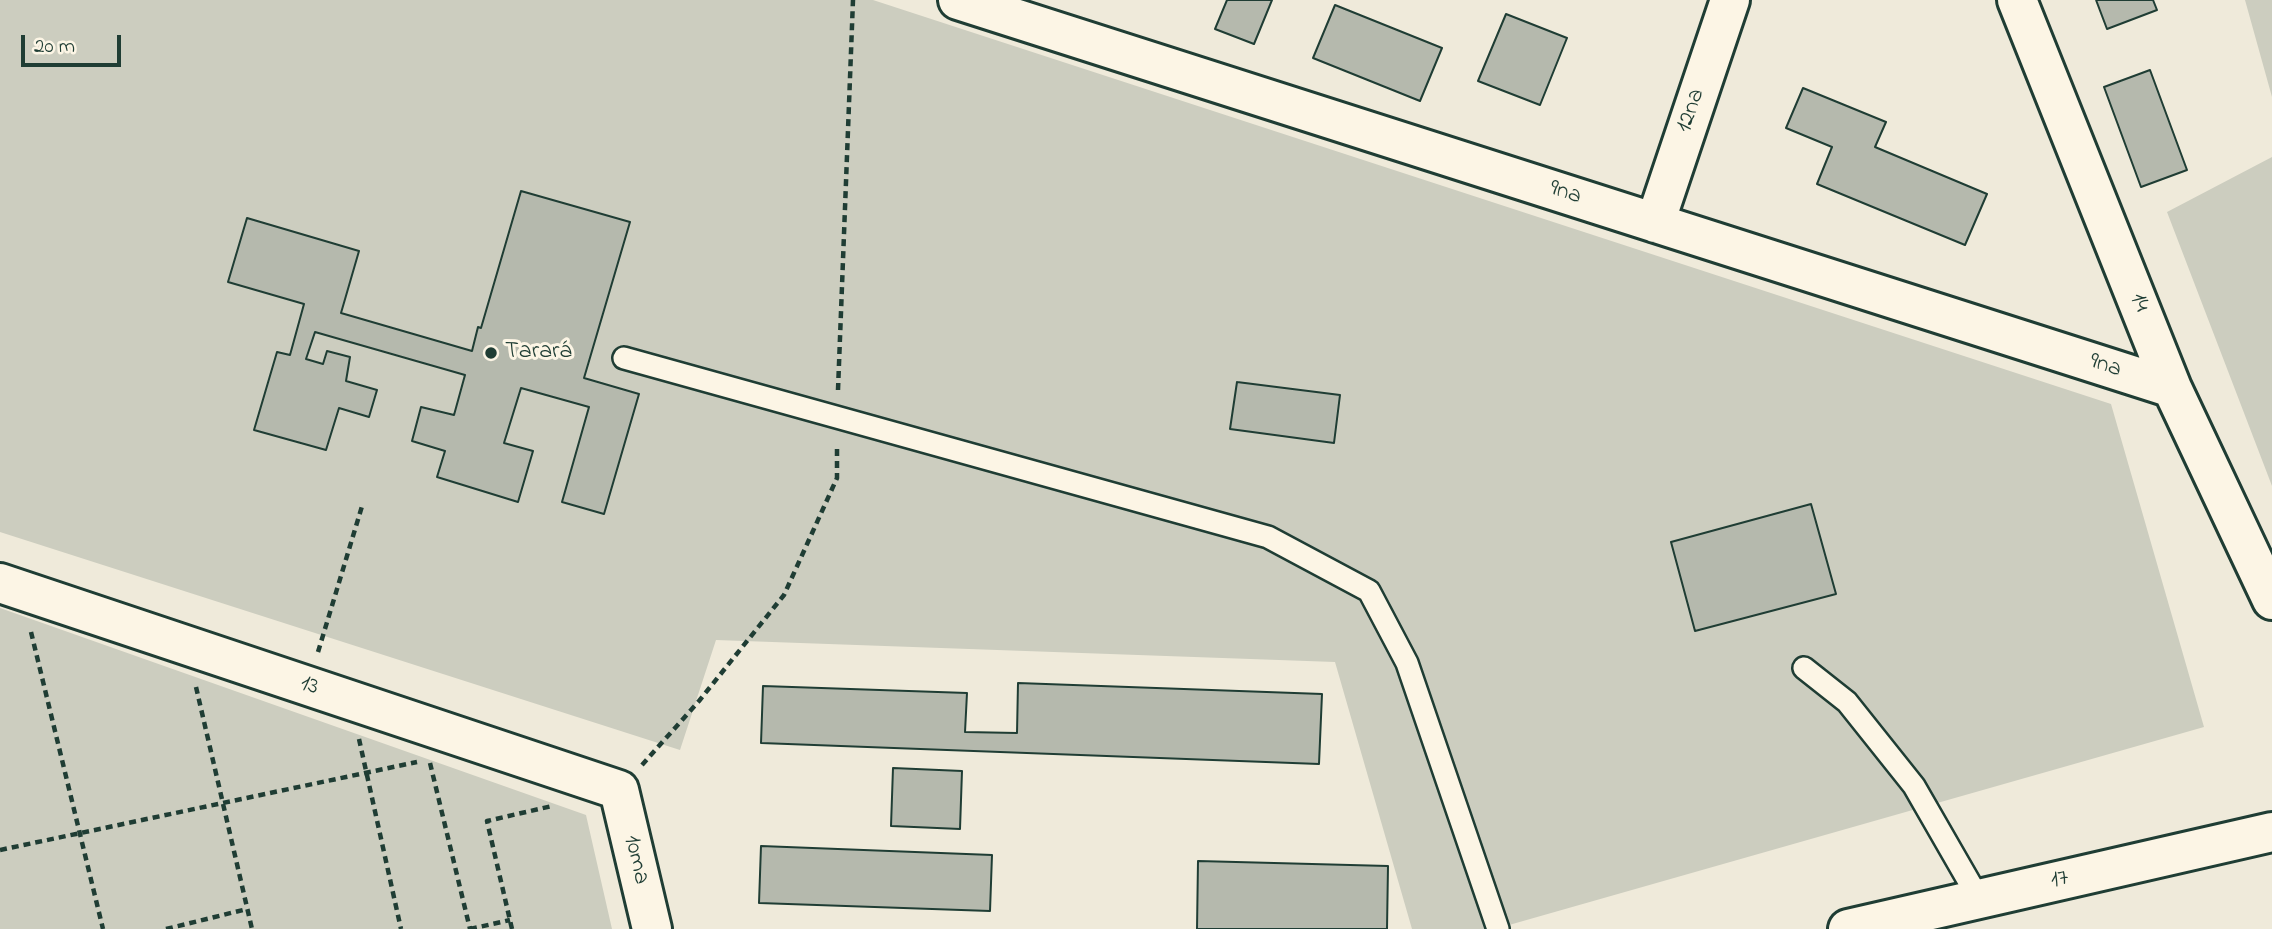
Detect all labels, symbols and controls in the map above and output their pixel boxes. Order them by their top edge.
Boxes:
scale bar [24,21,124,65]
text: 20 m [34,32,75,62]
street label: 12na [1671,85,1713,137]
street label: 9na [1545,175,1585,213]
street label: 14 [2121,289,2155,317]
place label: Tarará [505,339,572,367]
marker: Tarará [483,345,499,361]
street label: 9na [2085,348,2125,386]
street label: 13 [296,671,322,703]
street label: 10ma [615,833,655,887]
street label: 17 [2048,865,2072,897]

